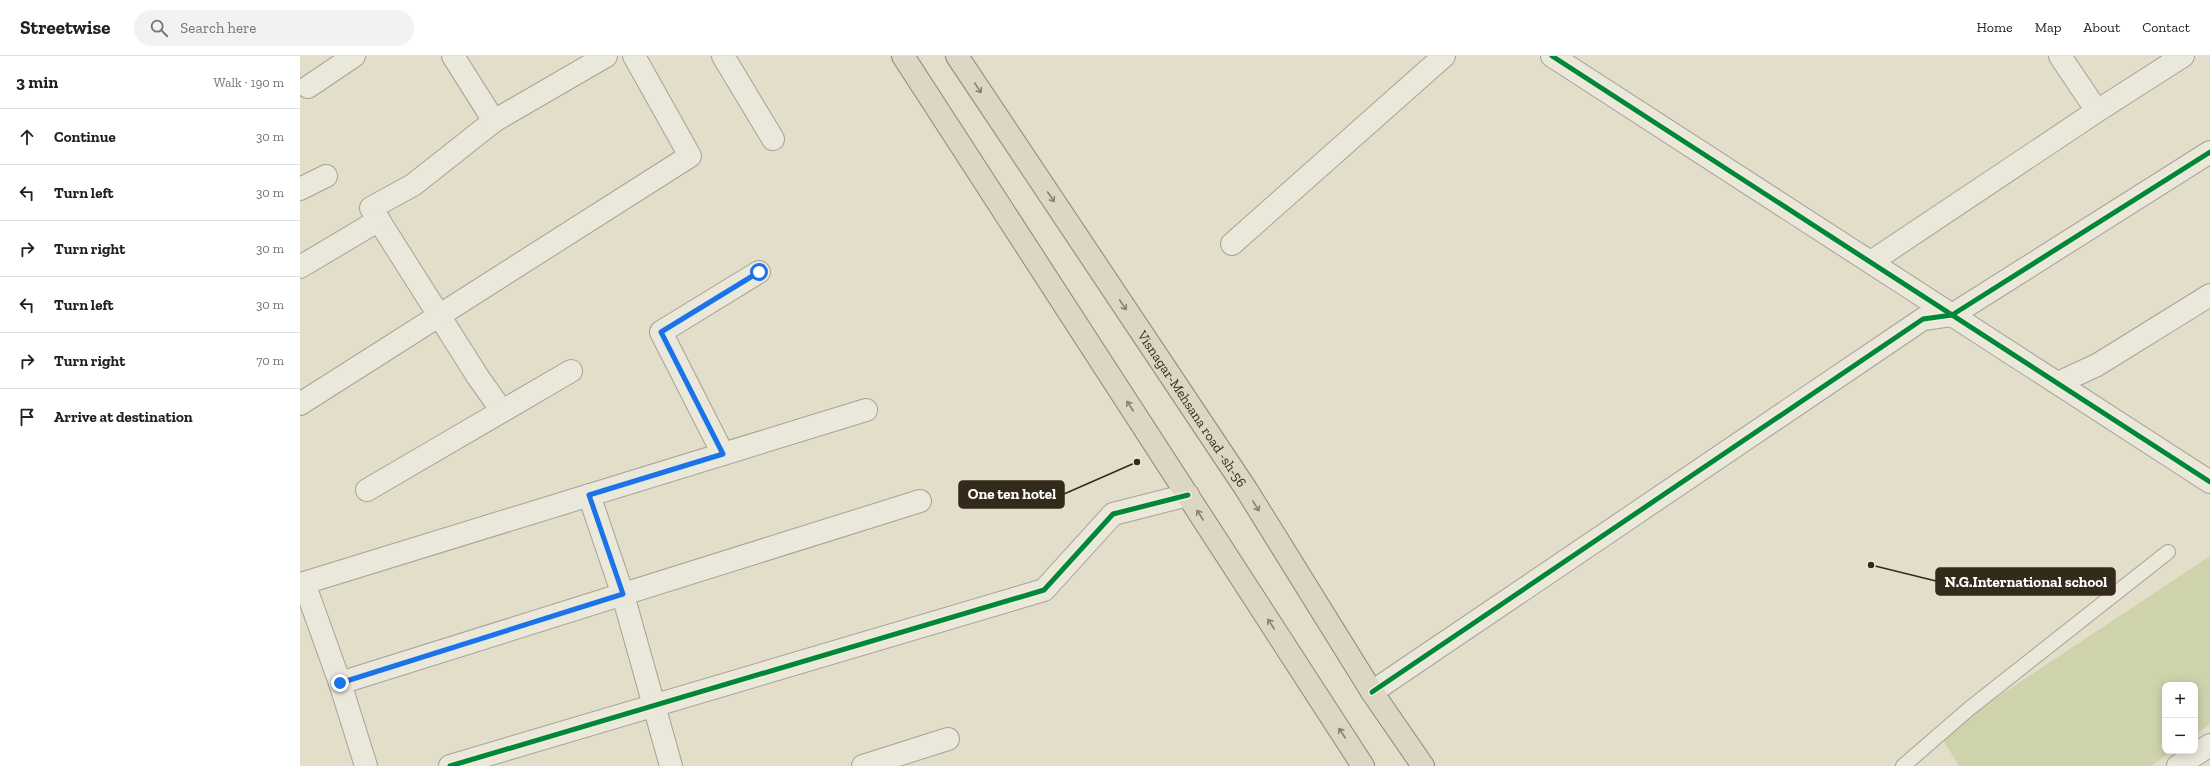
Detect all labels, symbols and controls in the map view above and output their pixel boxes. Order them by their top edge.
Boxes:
search box [134,10,414,46]
text: Streetwise [20,16,110,39]
icon: search [148,17,170,39]
text: Search here [180,19,256,37]
text: Home [1977,19,2013,36]
text: Map [2035,19,2061,36]
text: About [2083,19,2120,36]
text: Contact [2142,19,2190,36]
text: 3 min [16,72,58,92]
text: Walk · 190 m [214,75,284,90]
one-way arrow [974,83,982,94]
icon: ahead [16,126,38,148]
text: Continue [54,128,116,146]
text: 30 m [256,129,284,144]
icon: left [16,182,38,204]
text: Turn left [54,184,114,202]
text: 30 m [256,185,284,200]
one-way arrow [1046,191,1055,202]
icon: right [16,238,38,260]
text: Turn right [54,240,125,258]
text: 30 m [256,241,284,256]
route start [750,263,768,281]
icon: left [16,294,38,316]
text: Turn left [54,296,114,314]
text: 30 m [256,297,284,312]
one-way arrow [1119,299,1127,310]
street label: Visnagar-Mehsana road -sh-56 [1134,326,1251,490]
icon: right [16,350,38,372]
text: Turn right [54,352,125,370]
text: 70 m [256,353,284,368]
one-way arrow [1125,400,1133,412]
icon: arrive [16,406,38,428]
text: Arrive at destination [54,408,193,426]
callout: One ten hotel [959,481,1064,508]
text: One ten hotel [968,485,1056,503]
one-way arrow [1253,500,1261,512]
one-way arrow [1196,509,1204,521]
callout: N.G.International school [1936,568,2115,595]
text: N.G.International school [1945,573,2107,591]
one-way arrow [1267,619,1275,630]
route end [331,674,349,692]
map controls [2162,682,2198,754]
button: + [2162,682,2198,718]
button: − [2162,718,2198,754]
one-way arrow [1338,728,1346,739]

